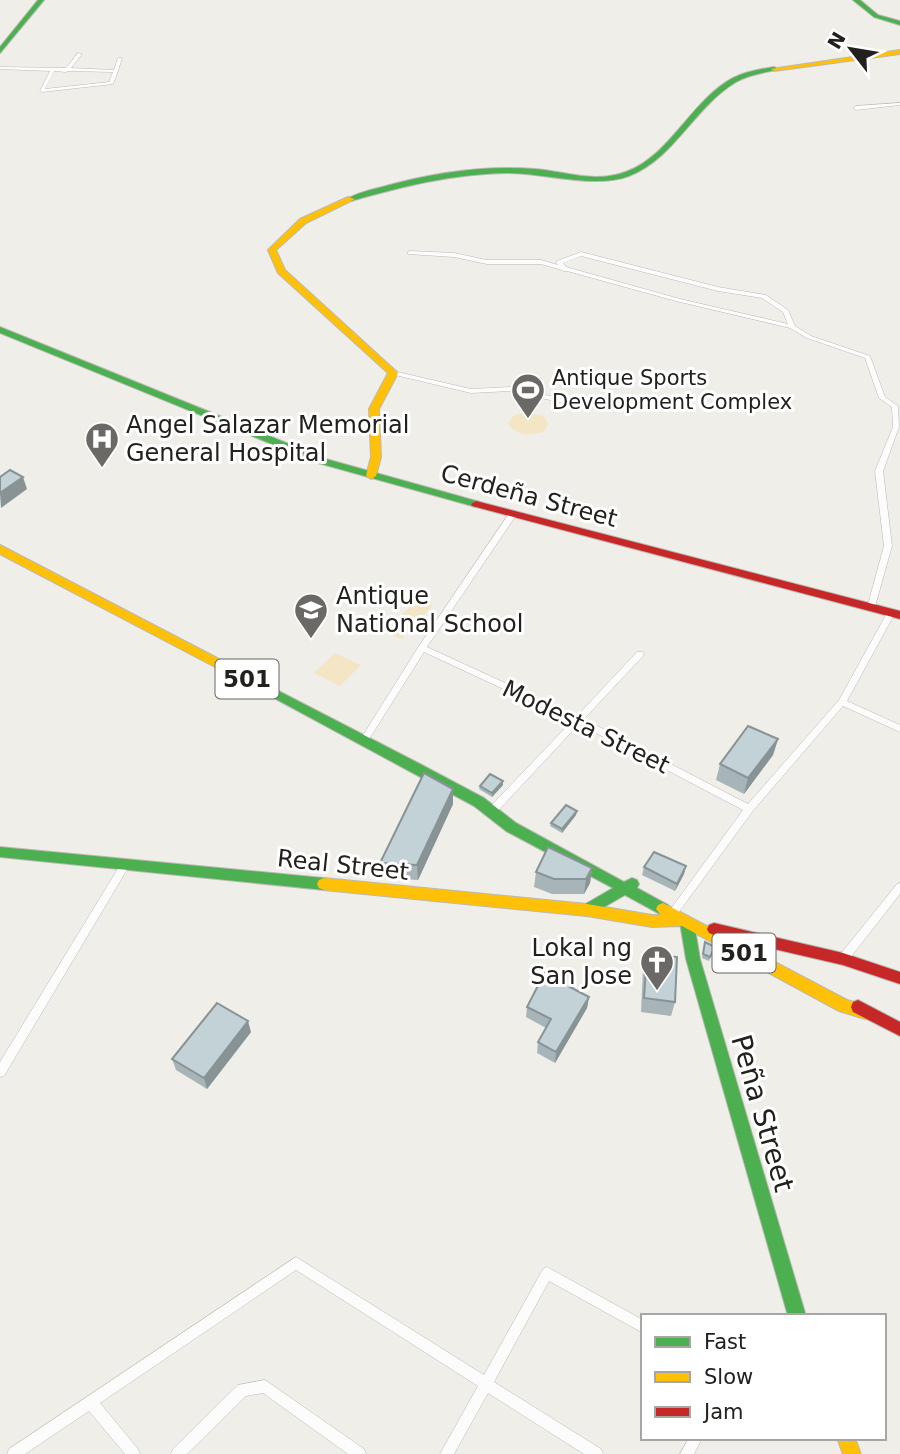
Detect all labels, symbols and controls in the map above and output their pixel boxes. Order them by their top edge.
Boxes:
north arrow [816,14,886,84]
text: N [823,28,850,53]
place label: Antique Sports Development Complex [552,366,792,414]
sports icon: Antique Sports Development Complex [509,371,547,420]
place label: Angel Salazar Memorial General Hospital [126,411,410,467]
hospital icon: Angel Salazar Memorial General Hospital [83,420,121,469]
street label: Cerdeña Street [438,459,620,533]
place label: Antique National School [336,582,523,638]
school or university icon: Antique National School [292,591,330,640]
road number: 501 [216,660,278,698]
street label: Modesta Street [498,674,674,780]
street label: Real Street [276,844,410,886]
place label: Lokal ng San Jose [530,934,632,990]
road number: 501 [712,934,776,972]
church icon: Lokal ng San Jose [638,943,676,992]
street label: Peña Street [724,1031,801,1196]
legend [641,1314,886,1440]
text: Fast [704,1330,746,1354]
text: Slow [704,1365,753,1389]
text: Jam [702,1400,744,1424]

